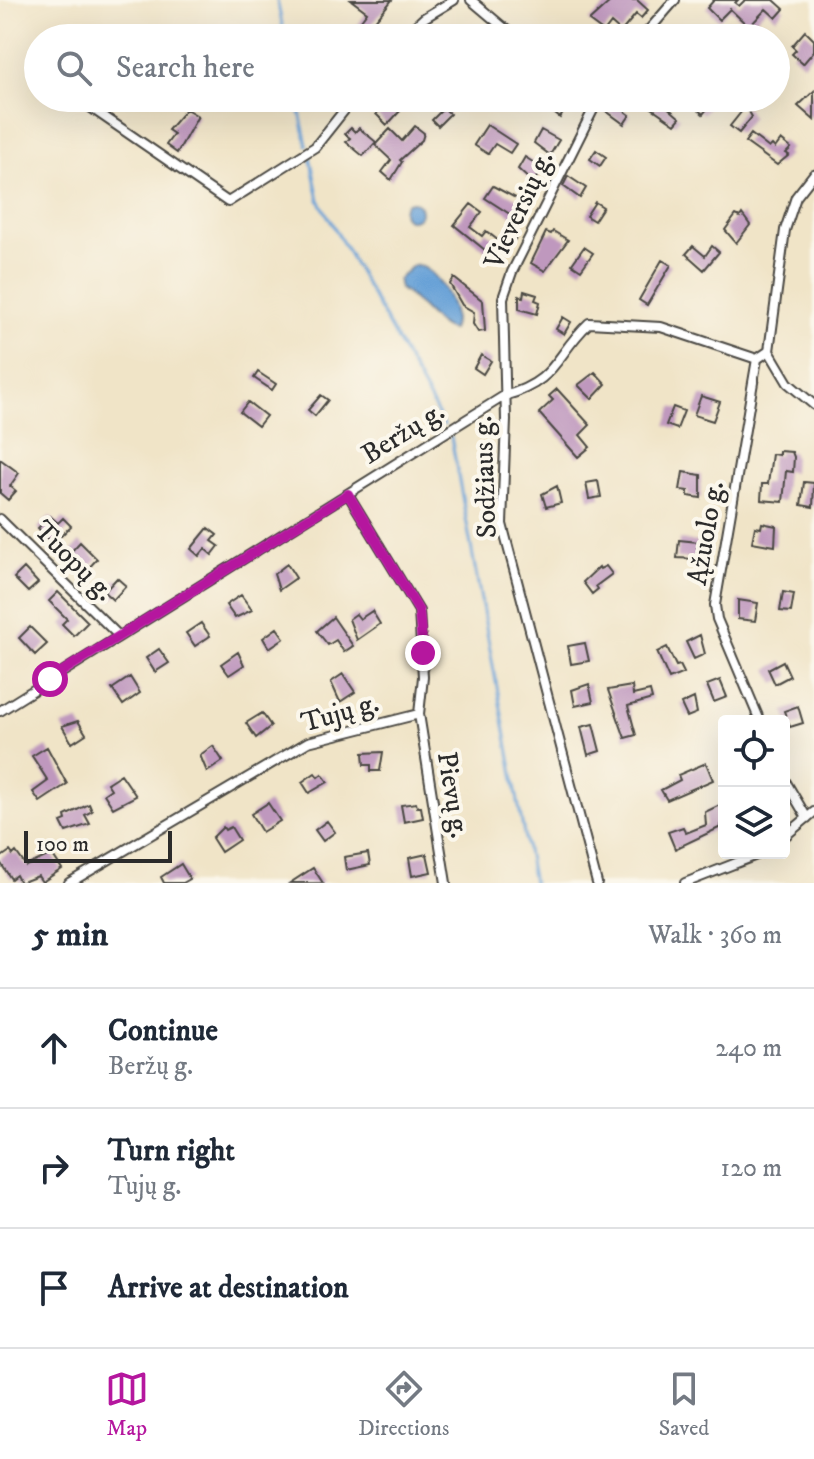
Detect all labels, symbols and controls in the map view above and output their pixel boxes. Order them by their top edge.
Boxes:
search box [24,24,790,112]
icon: search [52,46,96,90]
text: Search here [116,50,255,87]
street label: Vieversių g. [476,145,562,276]
street label: Beržų g. [355,394,451,472]
street label: Sodžiaus g. [465,415,505,539]
street label: Ąžuolo g. [680,478,732,588]
street label: Tuopų g. [26,513,122,609]
route end [405,635,441,671]
route start [32,661,68,697]
street label: Tujų g. [297,685,383,741]
map controls [718,715,790,859]
button: locate [718,715,790,787]
street label: Pievų g. [429,749,477,841]
button: layers [718,787,790,859]
scale bar [24,827,172,863]
text: 100 m [36,831,89,858]
text: 5 min [32,914,108,956]
text: Walk · 360 m [648,919,782,952]
text: Continue [108,1013,218,1050]
icon: ahead [32,1026,76,1070]
text: 240 m [715,1032,782,1065]
text: Beržų g. [108,1050,193,1083]
text: Turn right [108,1133,235,1170]
icon: right [32,1146,76,1190]
text: 120 m [721,1152,782,1185]
text: Tujų g. [108,1170,182,1203]
icon: arrive [32,1266,76,1310]
text: Arrive at destination [108,1270,349,1307]
tab: Map [105,1367,149,1442]
tab: Directions [358,1367,449,1442]
tab: Saved [659,1367,709,1442]

